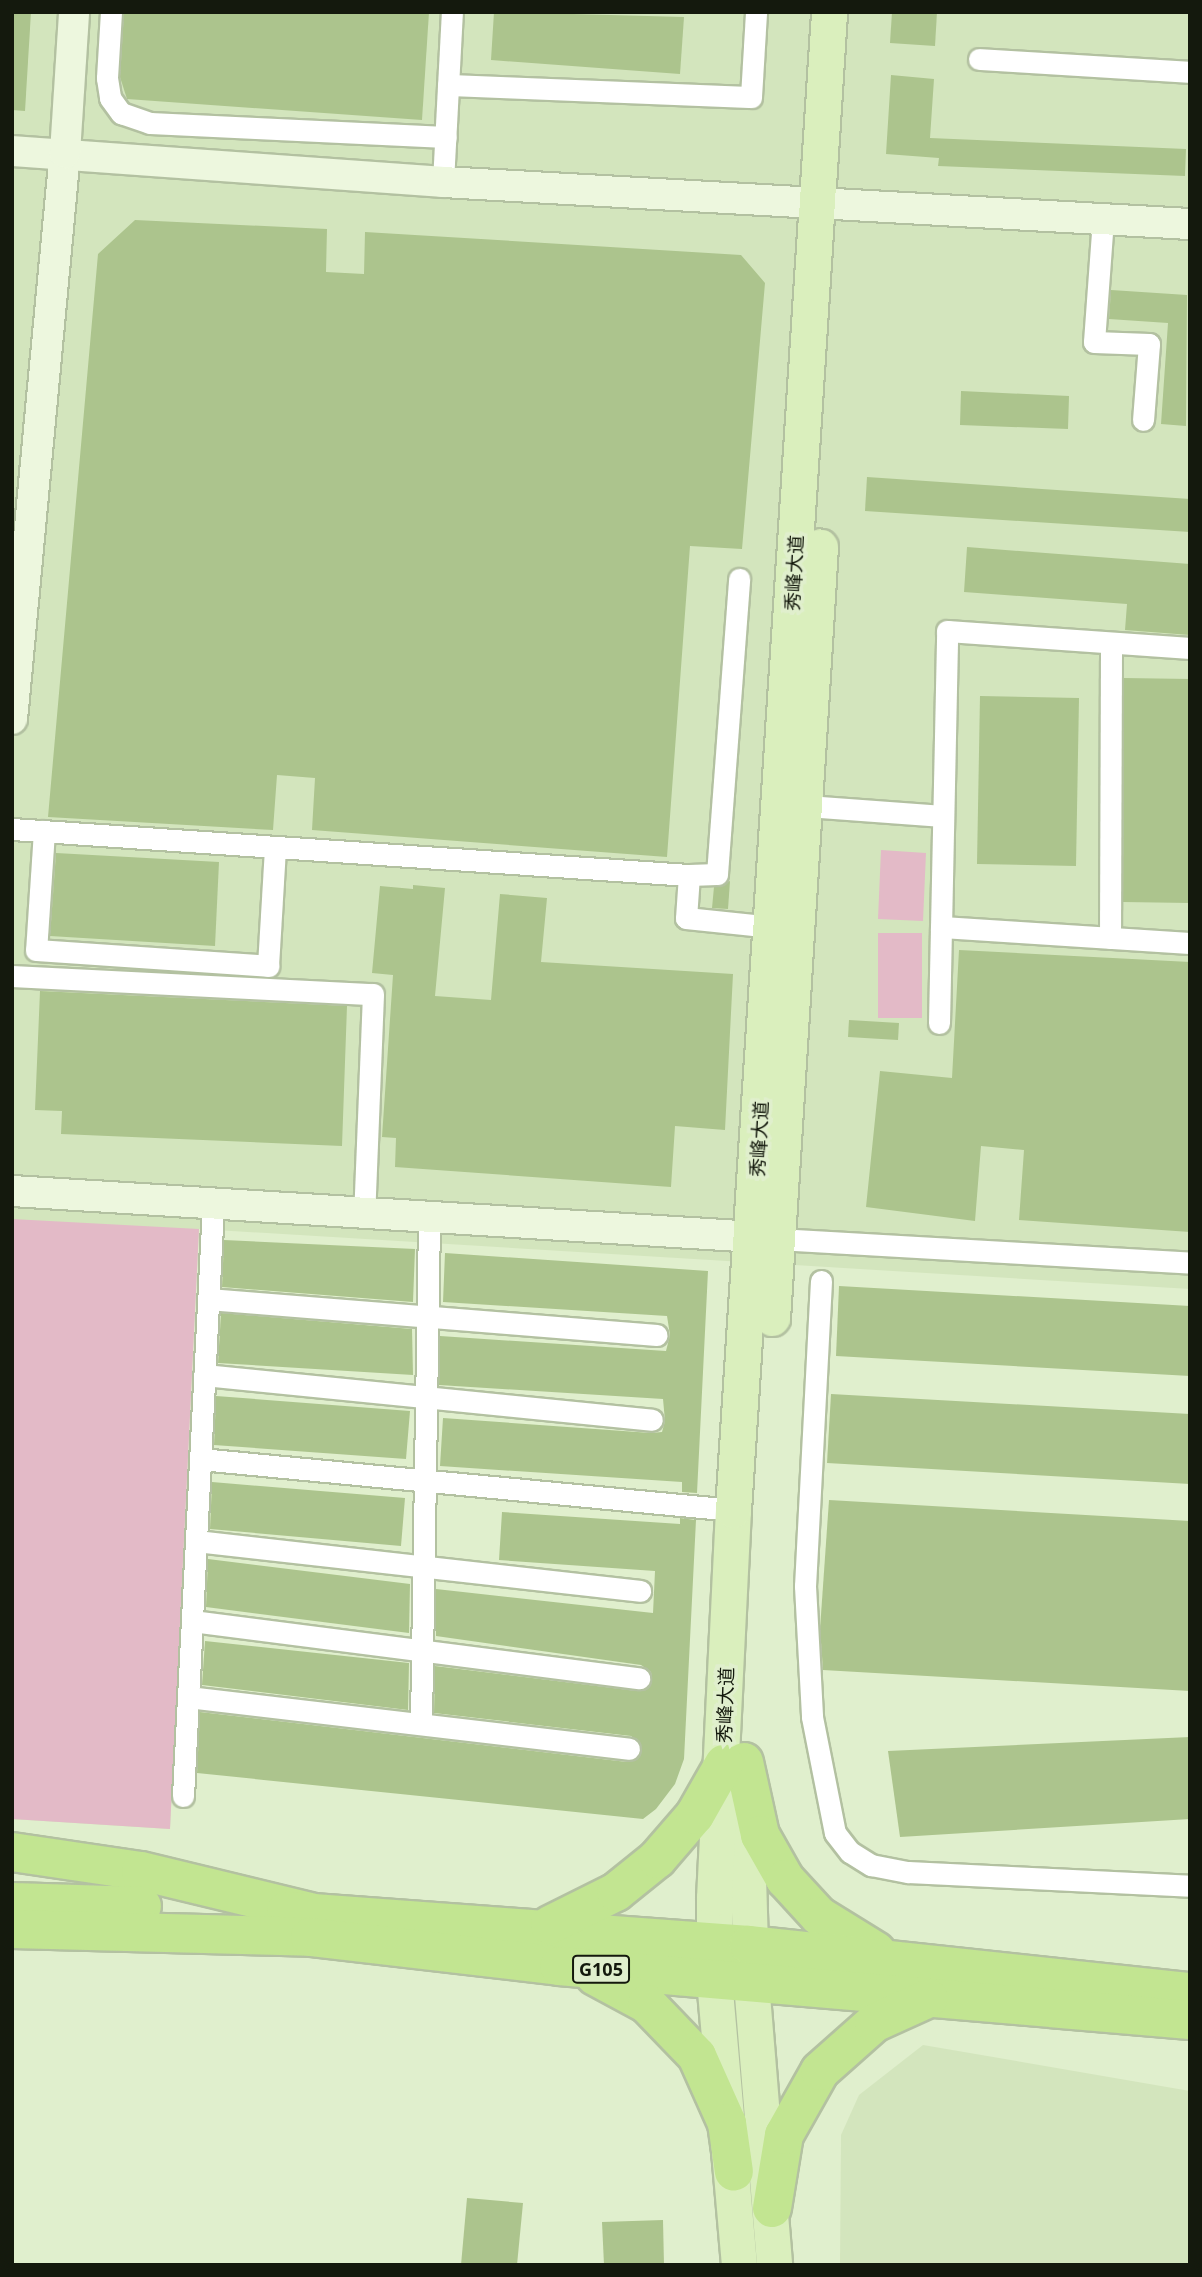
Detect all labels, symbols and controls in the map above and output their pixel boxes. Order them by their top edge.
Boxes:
street label: 秀峰大道 [782,534,808,612]
street label: 秀峰大道 [747,1100,773,1178]
street label: 秀峰大道 [713,1667,739,1743]
road number: G105 [571,1954,631,1983]

